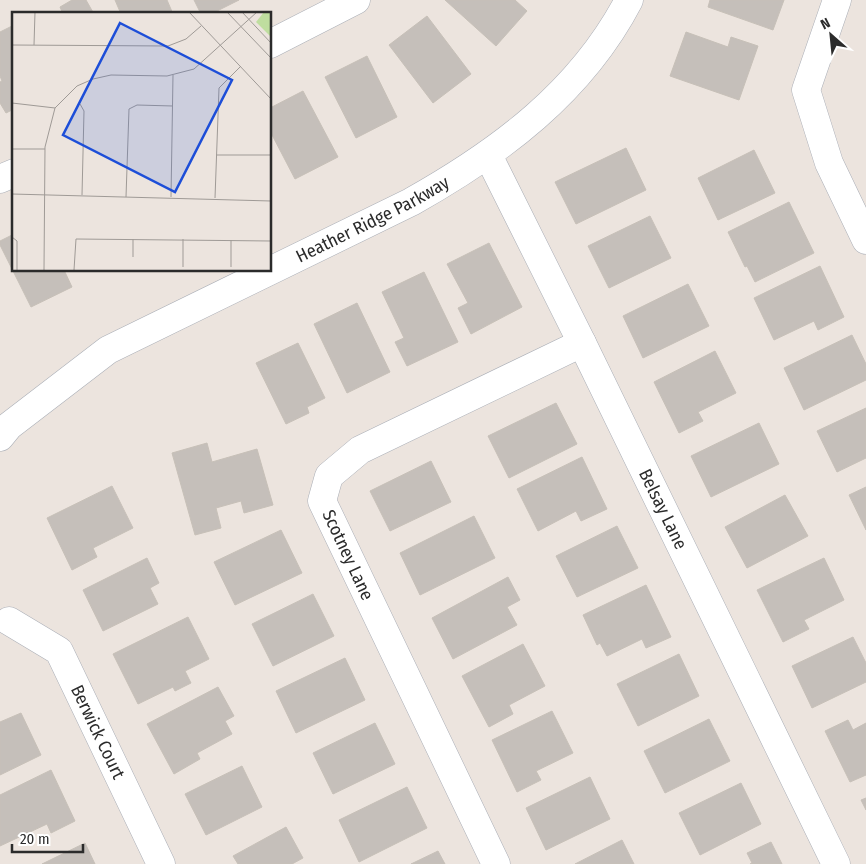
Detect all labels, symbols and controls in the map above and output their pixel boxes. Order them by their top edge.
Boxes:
north arrow [806,10,856,60]
inset map [12,12,271,271]
text: N [818,14,833,33]
street label: Heather Ridge Parkway [292,171,453,267]
street label: Belsay Lane [634,465,692,553]
street label: Scotney Lane [317,506,379,604]
street label: Berwick Court [66,681,130,783]
scale bar [12,822,84,854]
text: 20 m [20,830,50,848]

